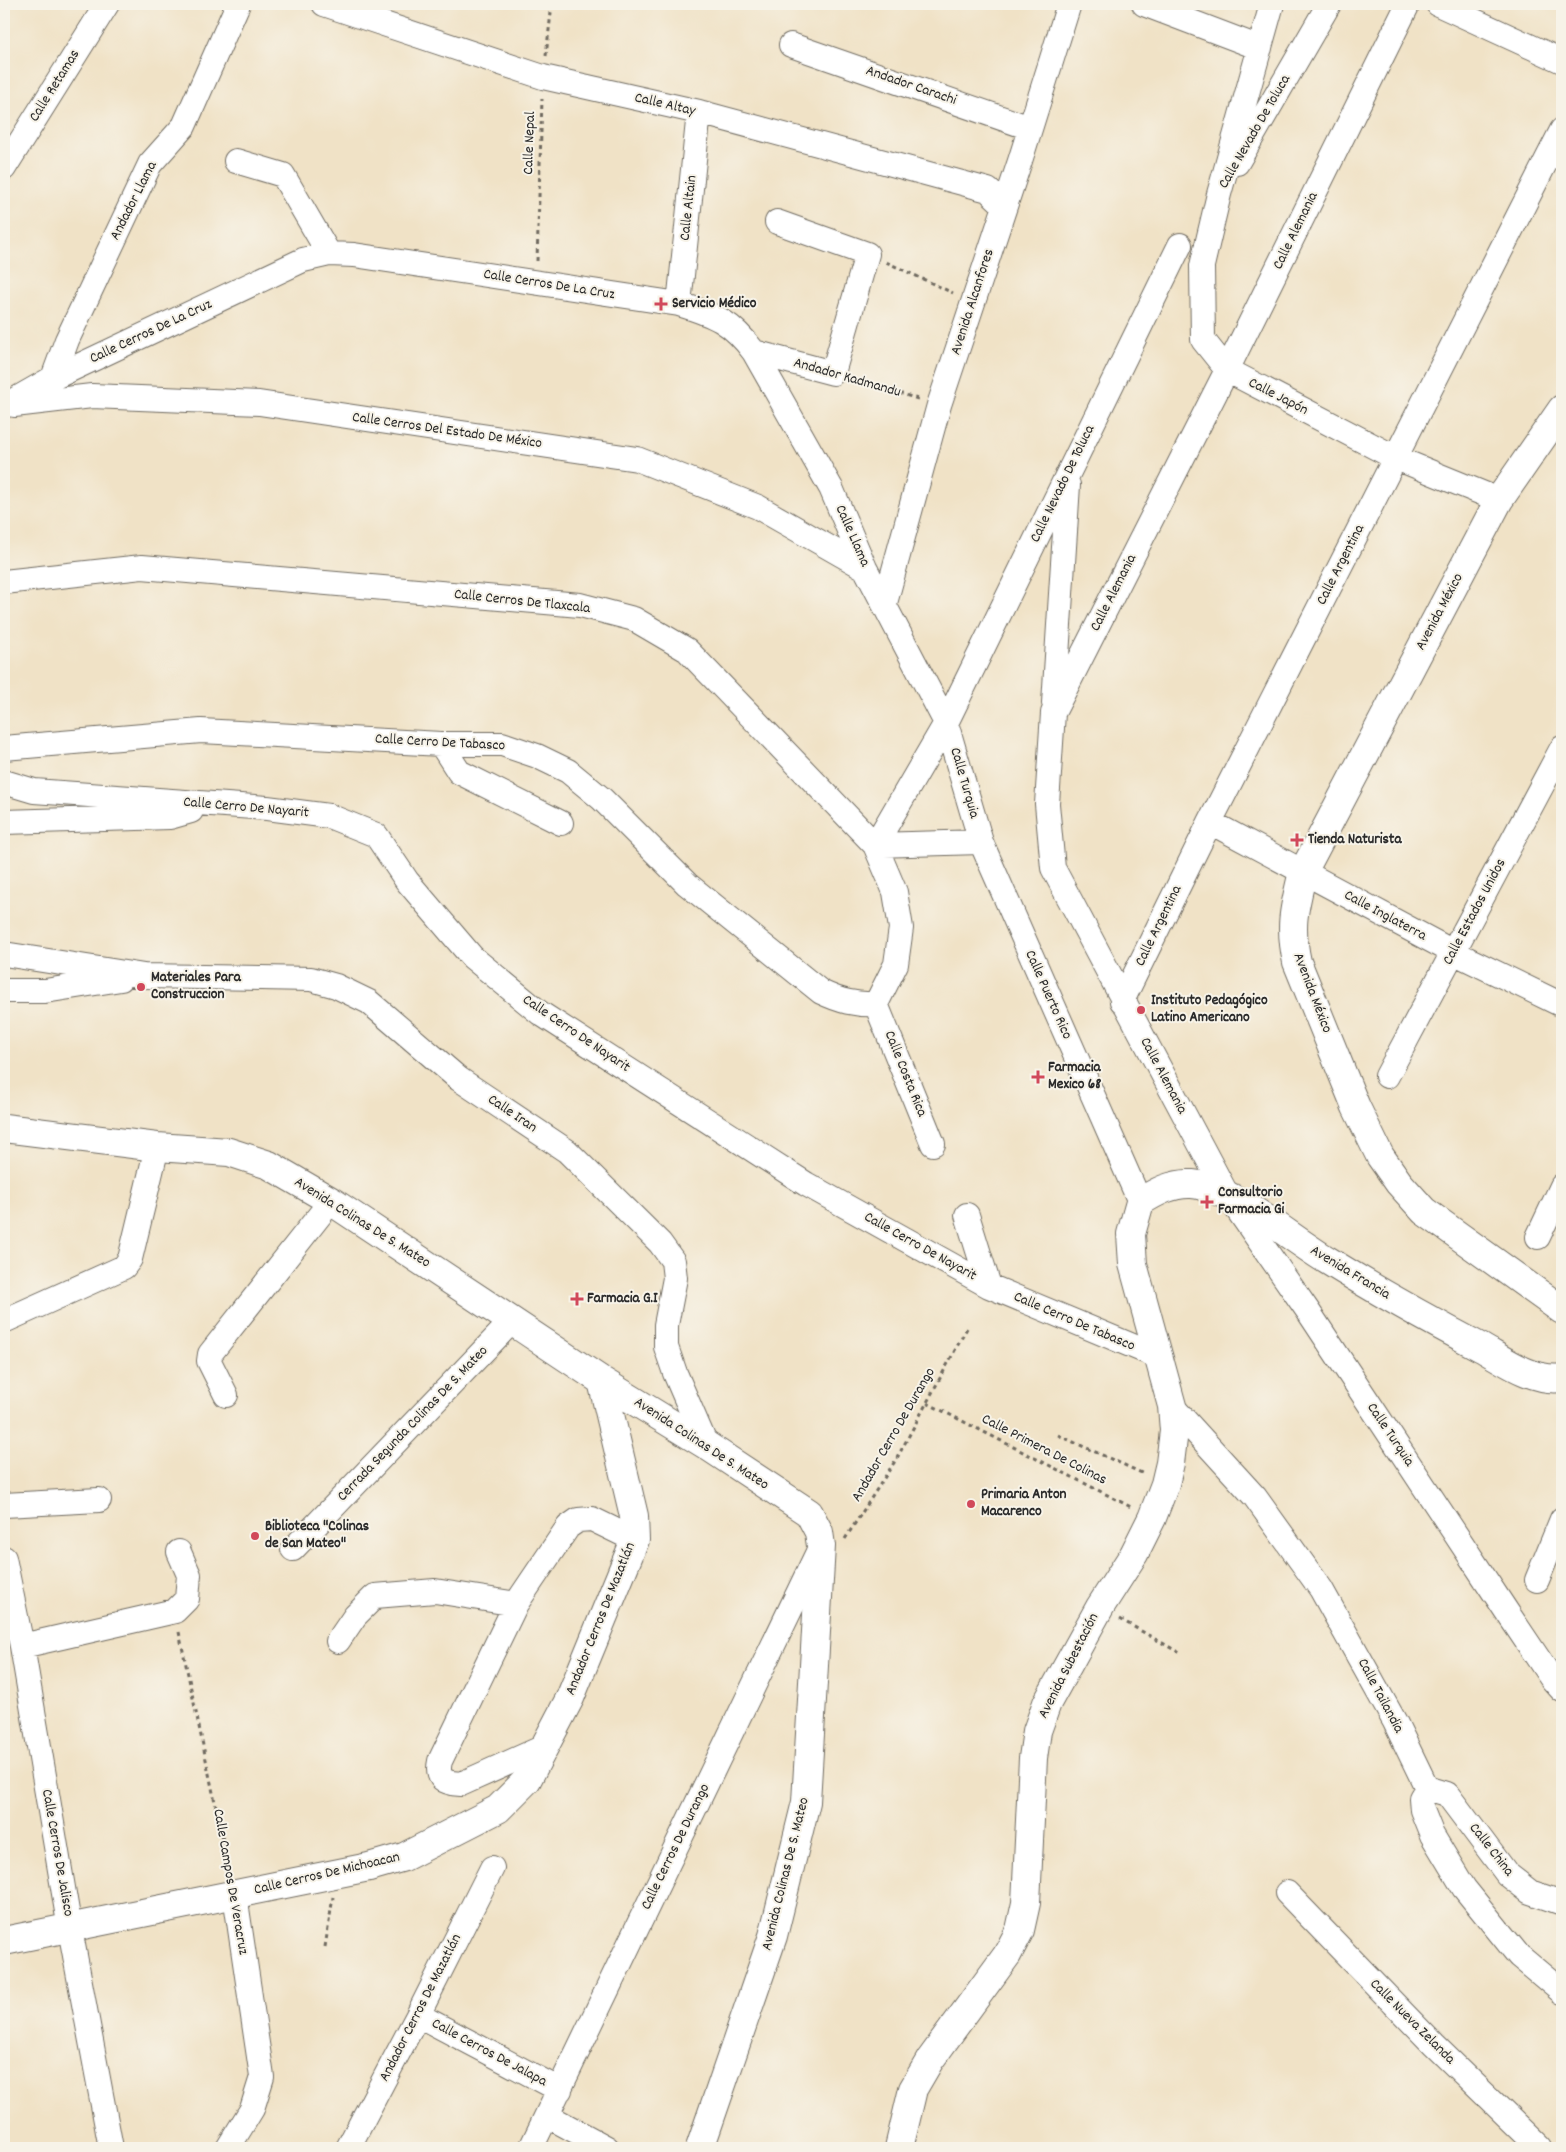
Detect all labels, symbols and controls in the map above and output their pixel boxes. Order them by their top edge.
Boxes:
street label: Calle Retamas [24,46,86,126]
street label: Andador Carachi [863,60,960,112]
street label: Calle Nevado De Toluca [1213,70,1297,193]
street label: Calle Altay [632,87,699,123]
street label: Calle Nepal [518,111,542,175]
street label: Andador Llama [105,157,164,244]
street label: Calle Altain [675,174,703,242]
street label: Calle Alemania [1268,188,1325,274]
street label: Avenida Alcanfores [945,246,1001,358]
street label: Calle Cerros De La Cruz [482,264,617,306]
place label: Servicio Médico [672,293,757,315]
street label: Calle Cerros De La Cruz [86,294,216,370]
marker: Servicio Médico [654,297,668,311]
street label: Andador Kadmandu [791,352,903,404]
street label: Calle Japón [1244,373,1312,422]
street label: Calle Cerros Del Estado De México [351,407,544,455]
street label: Calle Nevado De Toluca [1025,421,1101,546]
street label: Calle Llama [829,502,876,571]
street label: Calle Argentina [1311,520,1371,609]
street label: Calle Alemania [1085,550,1143,635]
street label: Avenida México [1410,569,1470,654]
street label: Calle Cerros De Tlaxcala [453,584,592,620]
street label: Calle Cerro De Tabasco [374,729,506,757]
street label: Calle Turquia [943,745,985,822]
street label: Calle Cerro De Nayarit [182,792,310,824]
place label: Tienda Naturista [1308,829,1402,851]
marker: Tienda Naturista [1290,833,1304,847]
street label: Calle Estados Unidos [1438,855,1512,969]
street label: Calle Argentina [1130,881,1189,970]
street label: Calle Inglaterra [1340,885,1431,947]
street label: Calle Puerto Rico [1019,947,1078,1043]
street label: Avenida México [1287,950,1338,1037]
place label: Materiales Para Construccion [151,967,242,1006]
marker: Materiales Para Construccion [135,981,147,993]
street label: Calle Cerro De Nayarit [518,990,635,1079]
place label: Instituto Pedagógico Latino Americano [1151,990,1268,1029]
marker: Instituto Pedagógico Latino Americano [1135,1004,1147,1016]
street label: Calle Costa Rica [878,1028,933,1121]
street label: Calle Alemania [1134,1034,1193,1119]
place label: Farmacia Mexico 68 [1048,1057,1101,1096]
marker: Farmacia Mexico 68 [1032,1071,1044,1083]
street label: Calle Iran [483,1089,541,1139]
street label: Avenida Colinas De S. Mateo [289,1172,435,1274]
place label: Consultorio Farmacia Gi [1218,1182,1284,1221]
marker: Consultorio Farmacia Gi [1200,1195,1214,1209]
street label: Calle Cerro De Nayarit [860,1207,981,1287]
street label: Avenida Francia [1306,1240,1395,1306]
street label: Calle Cerro De Tabasco [1010,1286,1139,1358]
place label: Farmacia G.I [587,1288,658,1310]
marker: Farmacia G.I [571,1293,583,1305]
street label: Cerrada Segunda Colinas De S. Mateo [332,1341,494,1507]
street label: Andador Cerro De Durango [846,1363,942,1506]
street label: Avenida Colinas De S. Mateo [629,1392,773,1496]
street label: Calle Turquia [1361,1399,1420,1472]
street label: Calle Primera De Colinas [977,1409,1111,1491]
place label: Primaria Anton Macarenco [981,1484,1067,1523]
marker: Primaria Anton Macarenco [965,1498,977,1510]
place label: Biblioteca "Colinas de San Mateo" [265,1516,369,1555]
marker: Biblioteca "Colinas de San Mateo" [249,1530,261,1542]
street label: Andador Cerros De Mazatlán [560,1539,642,1699]
street label: Avenida Subestación [1033,1609,1105,1723]
street label: Calle Tailandia [1351,1655,1409,1738]
street label: Calle Cerros De Durango [636,1780,716,1914]
street label: Calle Cerros De Jalisco [35,1788,79,1919]
street label: Avenida Colinas De S. Mateo [756,1795,816,1953]
street label: Calle Campos De Veracruz [206,1807,254,1957]
street label: Calle China [1463,1819,1520,1882]
street label: Calle Cerros De Michoacan [252,1846,402,1901]
street label: Andador Cerros De Mazatlán [374,1930,468,2086]
street label: Calle Nueva Zelanda [1364,1974,1461,2071]
street label: Calle Cerros De Jalapa [427,2013,552,2093]

